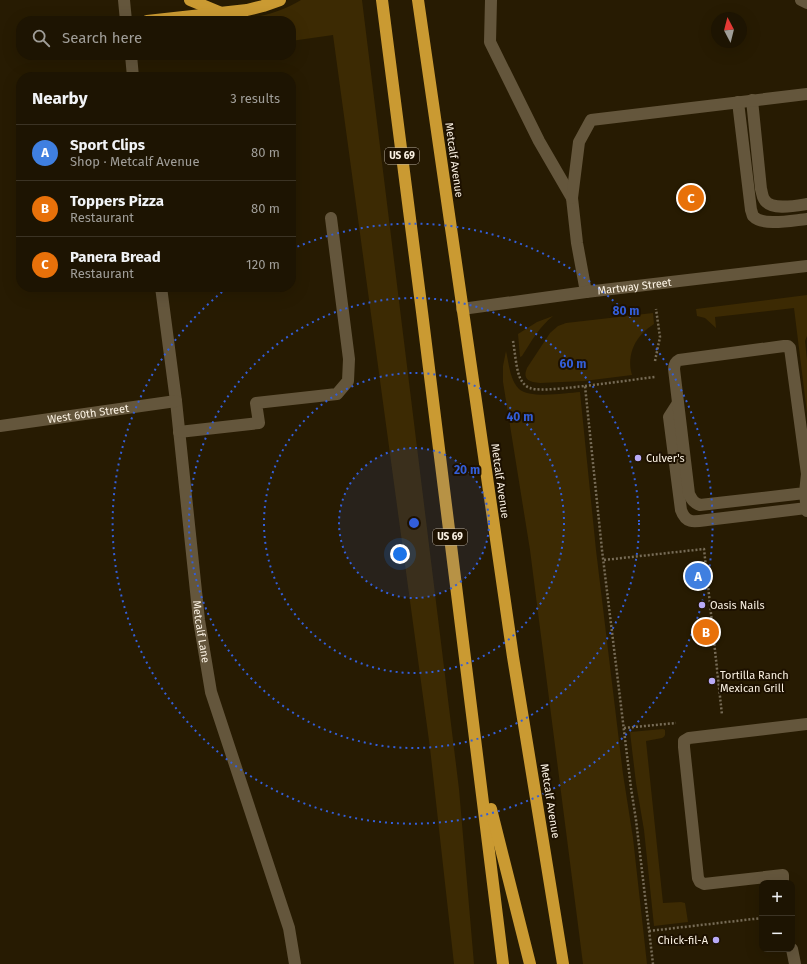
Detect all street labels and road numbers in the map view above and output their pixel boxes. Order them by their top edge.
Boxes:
street label: Metcalf Avenue [442,122,466,198]
road number: US 69 [385,148,419,164]
street label: Martway Street [597,275,672,297]
street label: West 60th Street [46,401,130,426]
street label: Metcalf Avenue [488,443,512,519]
road number: US 69 [433,529,467,545]
street label: Metcalf Lane [190,600,213,664]
street label: Metcalf Avenue [538,763,562,839]

